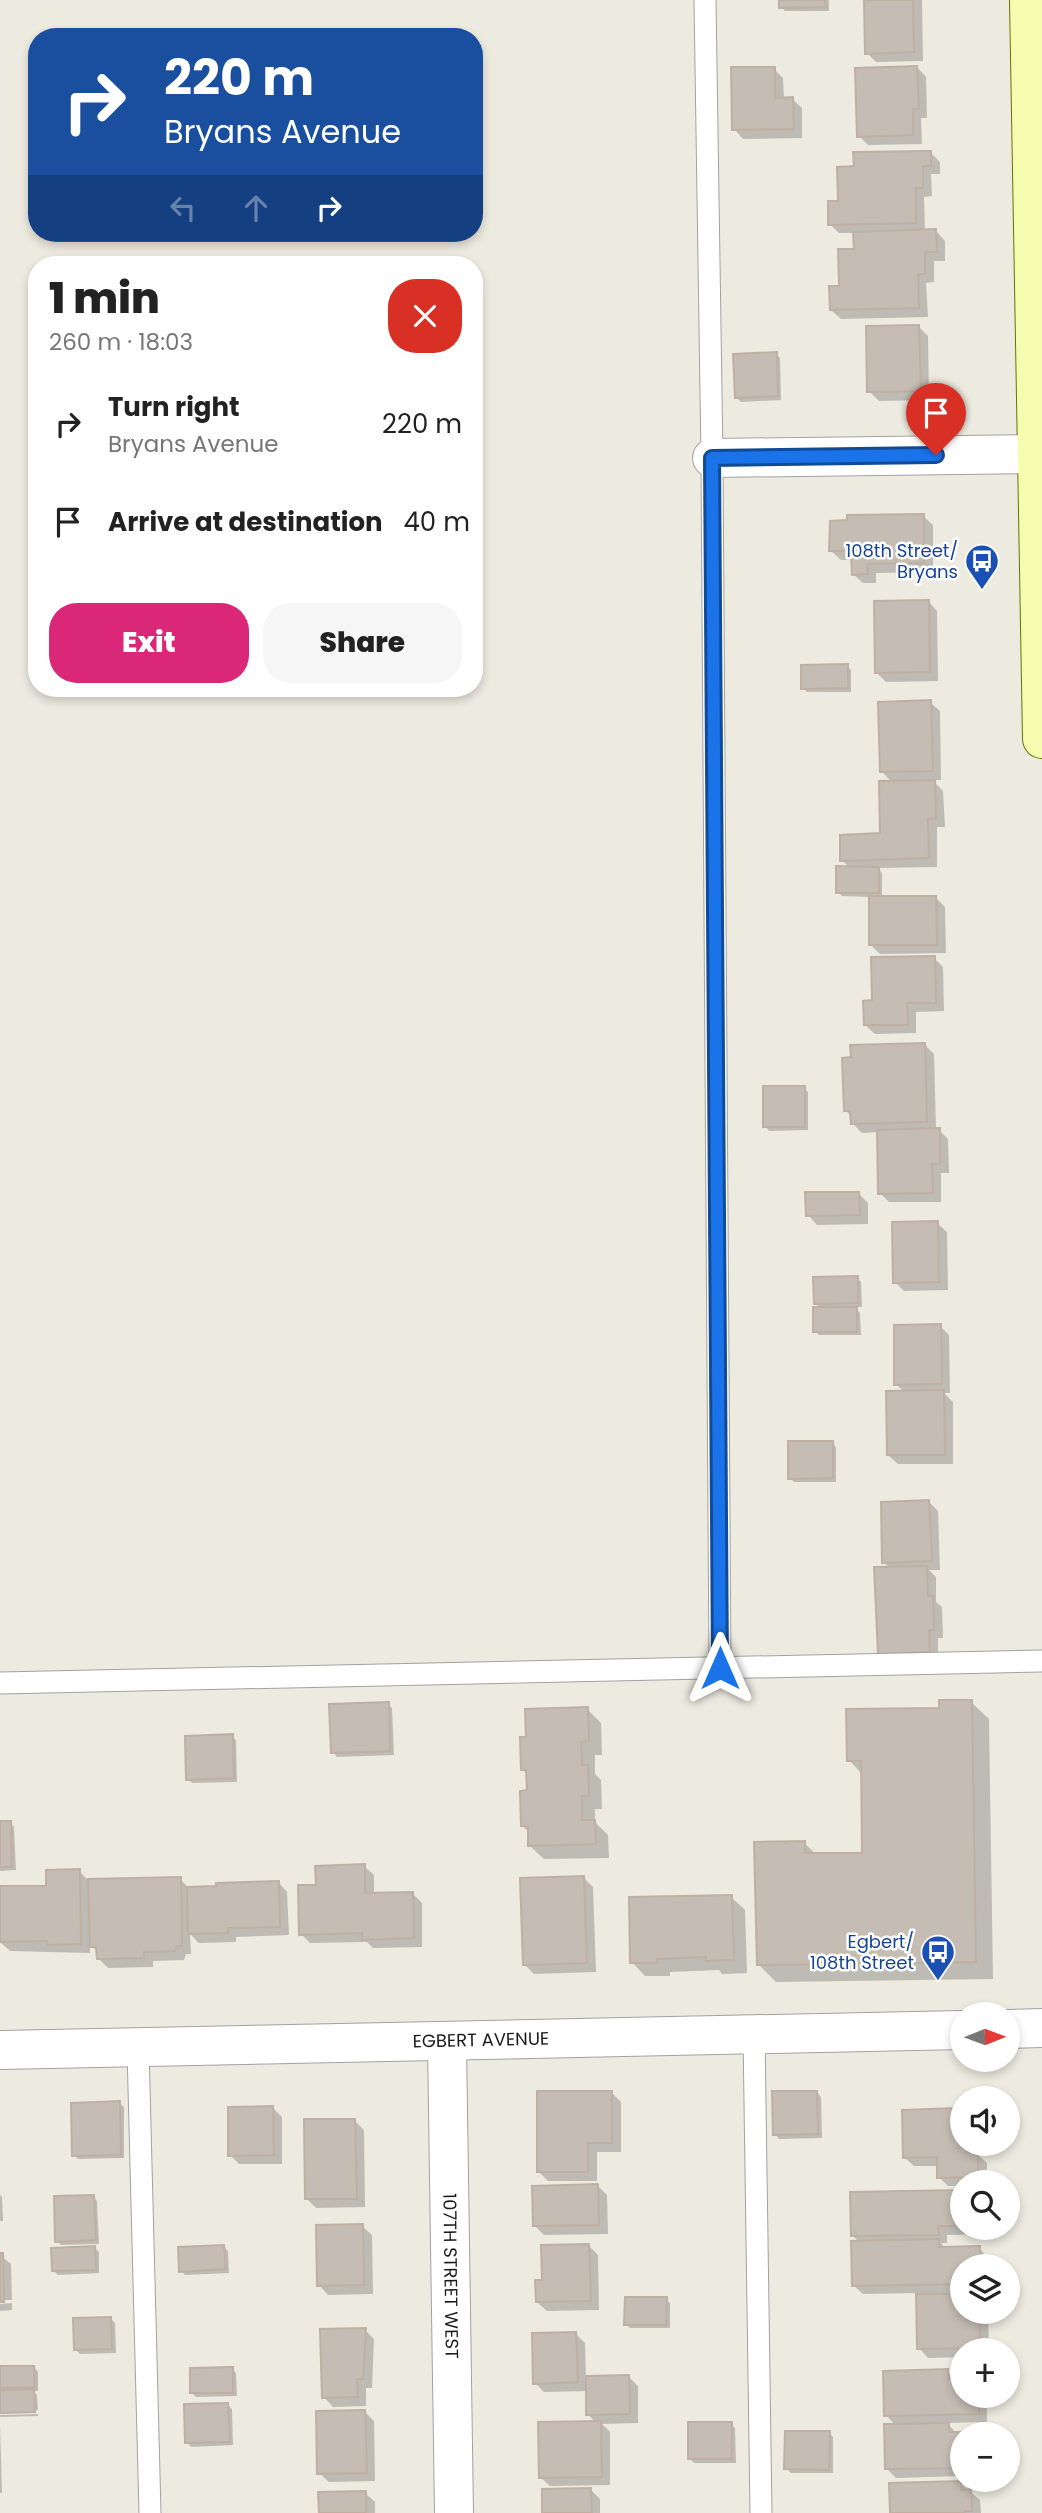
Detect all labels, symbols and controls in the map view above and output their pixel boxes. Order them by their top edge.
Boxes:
text: 220 m [164,44,314,112]
icon: right [49,56,140,147]
text: Bryans Avenue [164,109,401,154]
icon: left [164,189,202,227]
icon: ahead [237,189,275,227]
icon: right [310,189,348,227]
text: 1 min [49,269,160,328]
button: close [388,279,462,353]
text: 260 m · 18:03 [49,326,193,358]
pin [906,383,966,455]
text: Turn right [108,389,240,425]
icon: arrive [917,394,955,432]
icon: right [49,405,87,443]
text: 220 m [382,406,462,442]
text: Bryans Avenue [108,428,278,460]
icon: arrive [49,503,87,541]
text: Arrive at destination [108,504,383,540]
text: 40 m [404,504,470,540]
place label: 108th Street/ Bryans [845,538,958,584]
bus stop icon: 108th Street/ Bryans [963,542,1001,591]
button: Exit [49,603,249,683]
button: Share [263,603,462,683]
position arrow [683,1631,757,1705]
place label: Egbert/ 108th Street [810,1929,914,1975]
bus stop icon: Egbert/ 108th Street [919,1933,957,1982]
north arrow [950,2002,1020,2072]
map controls [950,2002,1020,2492]
street label: EGBERT AVENUE [412,2026,549,2053]
button: sound [950,2086,1020,2156]
button: search [950,2170,1020,2240]
street label: 107TH STREET WEST [437,2193,465,2359]
button: layers [950,2254,1020,2324]
button: + [950,2338,1020,2408]
button: − [950,2422,1020,2492]

